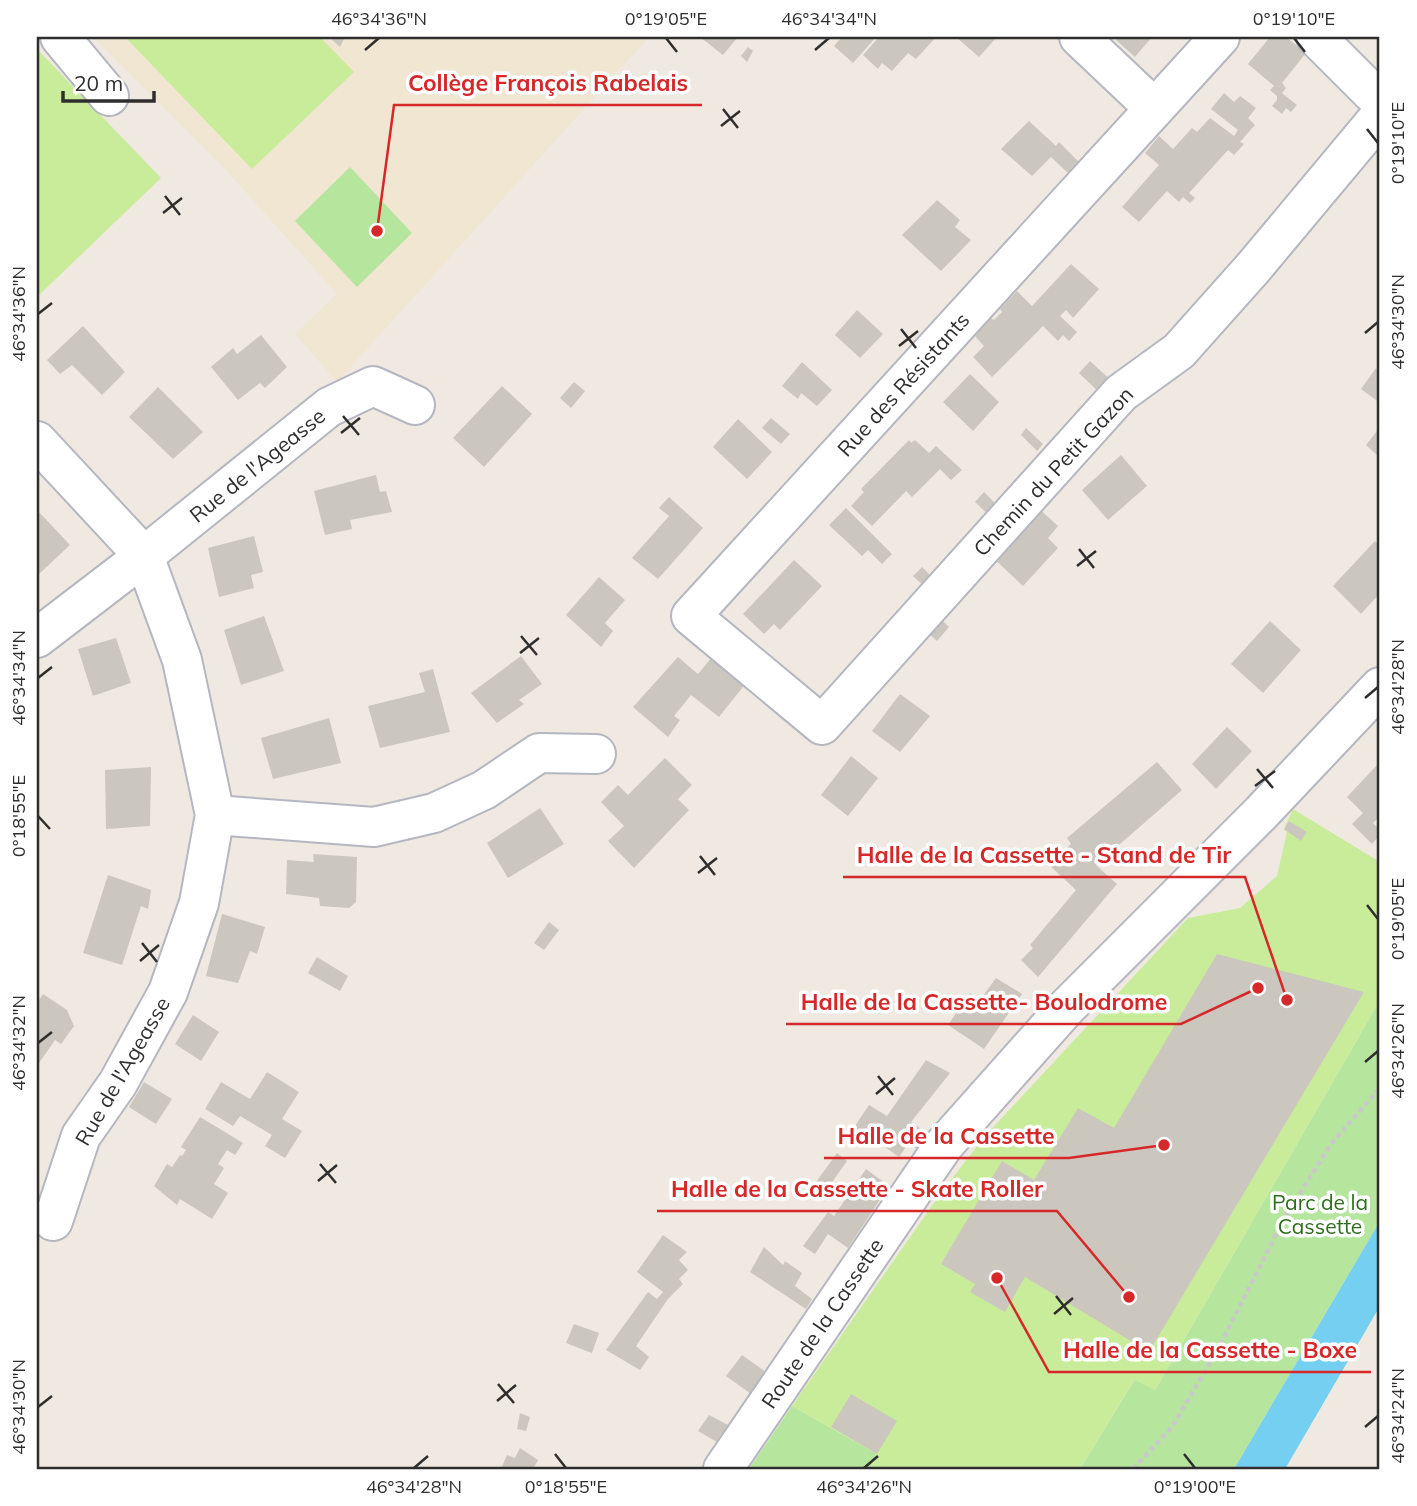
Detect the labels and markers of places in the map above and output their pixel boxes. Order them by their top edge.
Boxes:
callout: Collège François Rabelais [394,61,702,105]
callout: Halle de la Cassette - Stand de Tir [843,833,1245,877]
callout: Halle de la Cassette- Boulodrome [786,980,1181,1024]
callout: Halle de la Cassette [824,1114,1069,1158]
callout: Halle de la Cassette - Skate Roller [657,1167,1057,1211]
callout: Halle de la Cassette - Boxe [1049,1328,1371,1372]

